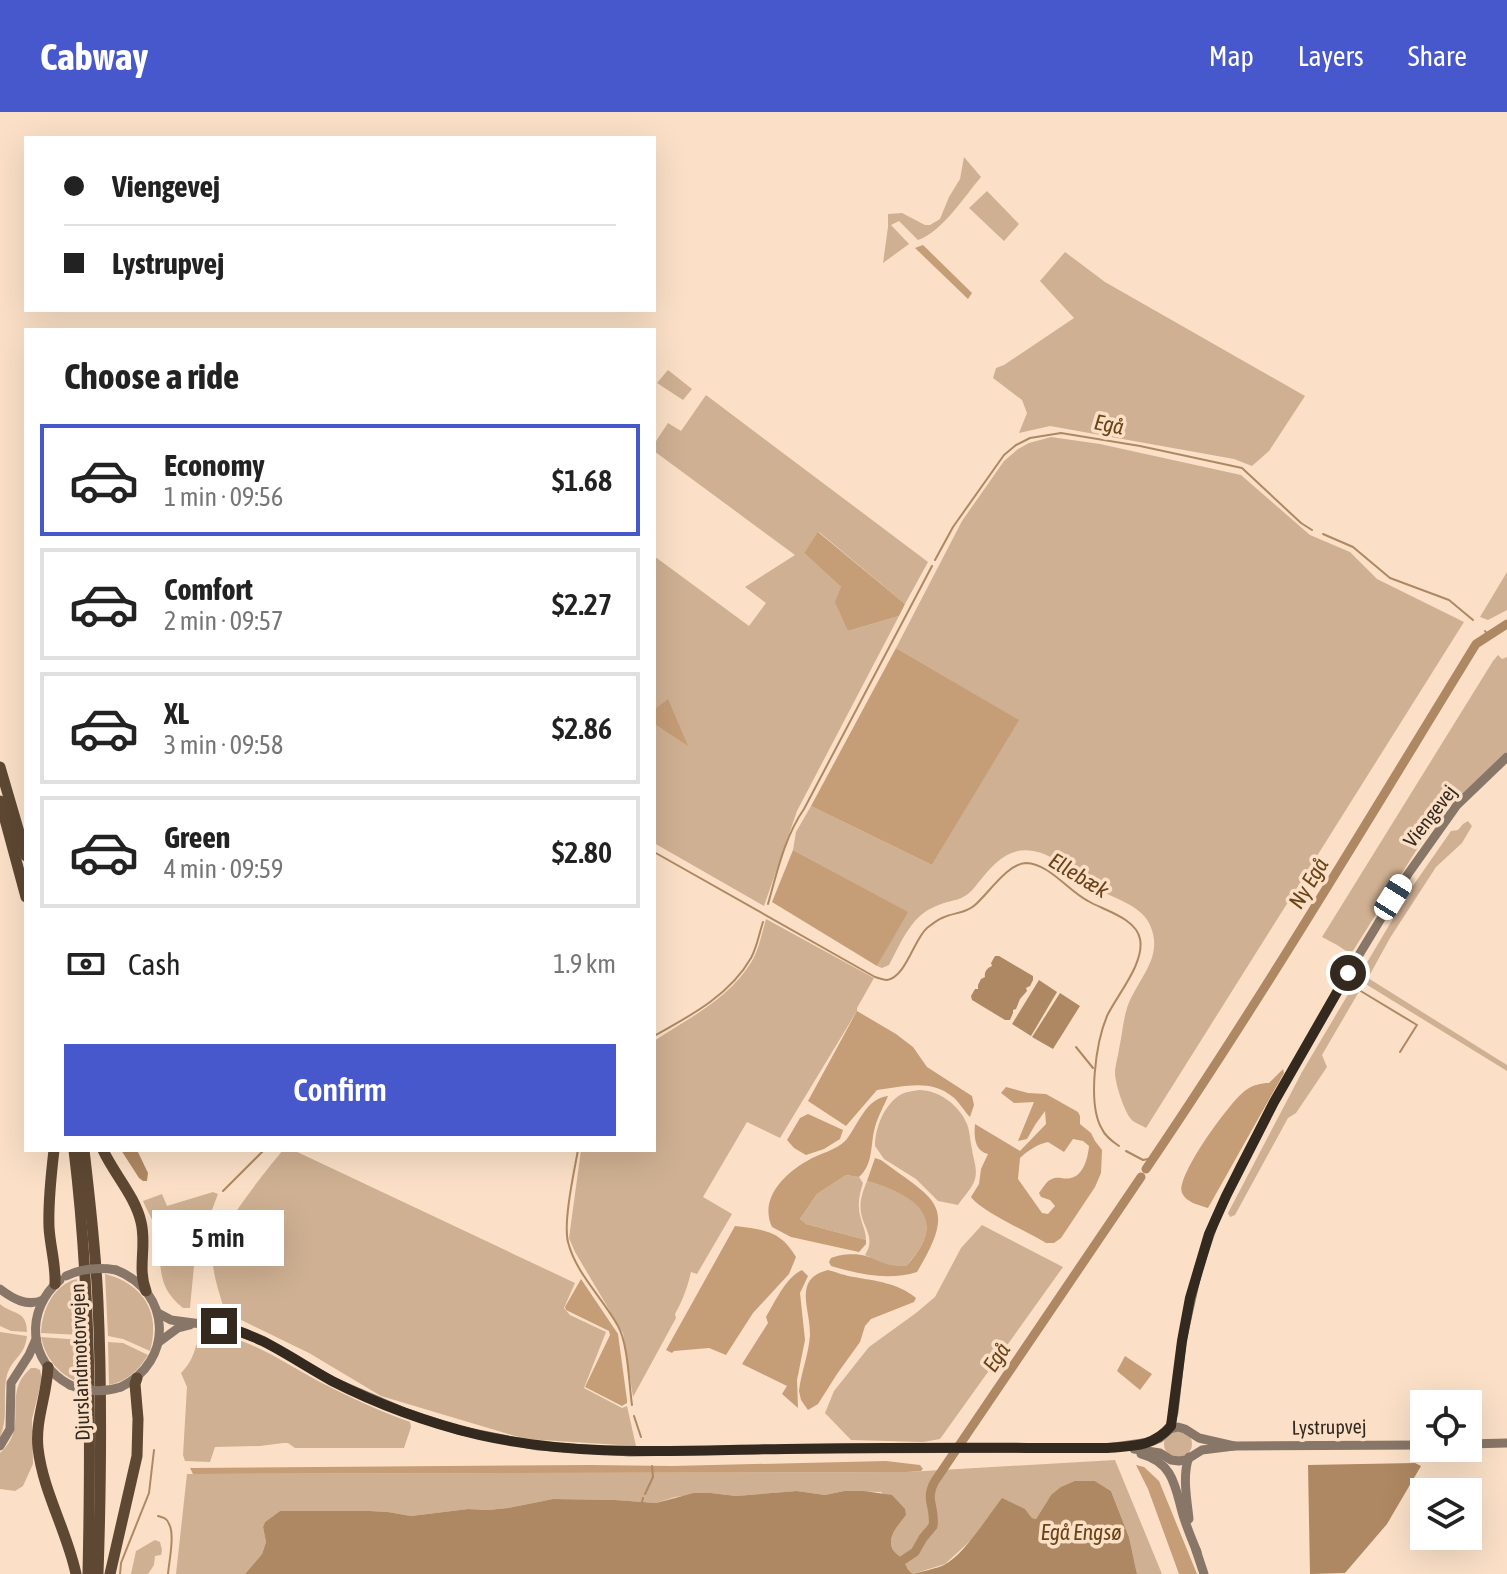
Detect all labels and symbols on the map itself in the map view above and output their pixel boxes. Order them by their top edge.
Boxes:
water label: Egå [1092,408,1126,440]
street label: Viengevej [1398,780,1461,851]
water label: Ellebæk [1044,847,1114,903]
water label: Ny Egå [1283,853,1333,913]
car [1370,870,1416,924]
route start [1330,955,1366,991]
callout: 5 min [153,1210,285,1266]
street label: Djurslandmotorvejen [65,1283,94,1441]
route end [201,1308,237,1344]
water label: Egå [977,1337,1015,1377]
street label: Lystrupvej [1291,1414,1367,1439]
water label: Egå Engsø [1040,1519,1122,1545]

